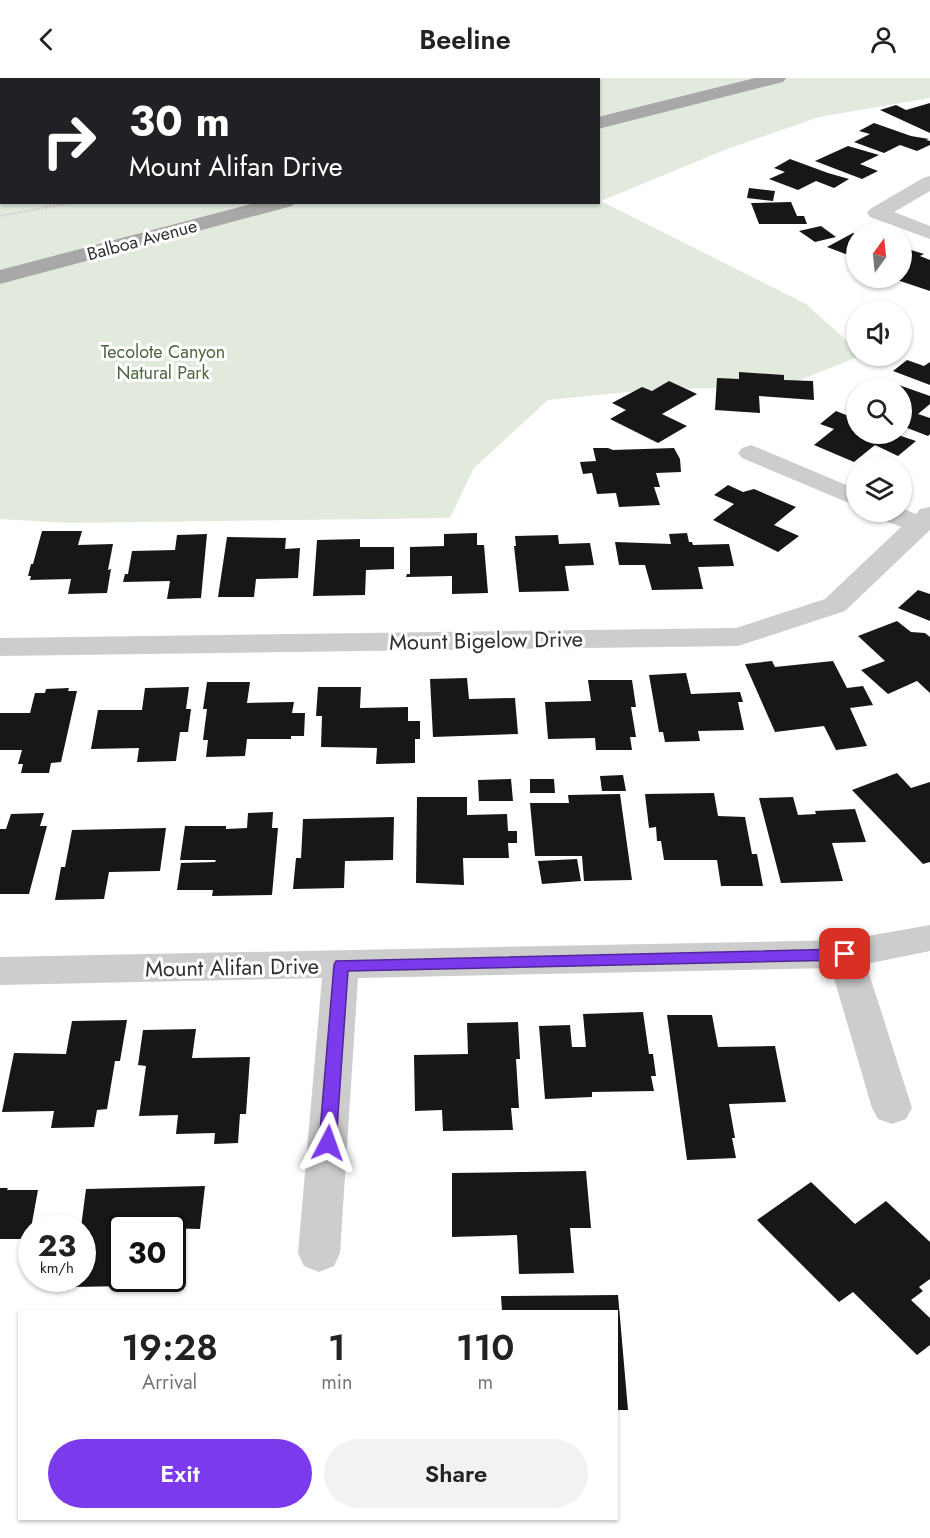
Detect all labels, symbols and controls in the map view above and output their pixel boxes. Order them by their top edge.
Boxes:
text: Beeline [419,20,511,59]
icon: back [30,23,63,56]
icon: person [867,23,900,56]
text: 30 m [129,91,230,152]
icon: right [30,102,108,180]
text: Mount Alifan Drive [129,147,343,186]
street label: Balboa Avenue [84,213,200,267]
north arrow [846,222,912,288]
map controls [846,222,912,522]
button: sound [846,300,912,366]
park label: Tecolote Canyon Natural Park [101,339,225,386]
button: search [846,378,912,444]
button: layers [846,456,912,522]
street label: Mount Bigelow Drive [389,622,583,658]
pin [819,928,870,979]
icon: arrive [828,937,861,970]
street label: Mount Alifan Drive [145,949,319,985]
position arrow [296,1111,360,1175]
speed limit sign: 30 [108,1214,186,1292]
text: 23 [38,1224,76,1267]
text: km/h [40,1257,74,1279]
text: 19:28 [121,1321,218,1373]
text: 1 [328,1321,346,1373]
text: 110 [456,1321,515,1373]
text: Arrival [142,1368,197,1397]
text: min [321,1368,353,1397]
text: m [477,1368,493,1397]
button: Exit [48,1439,312,1508]
button: Share [324,1439,588,1508]

